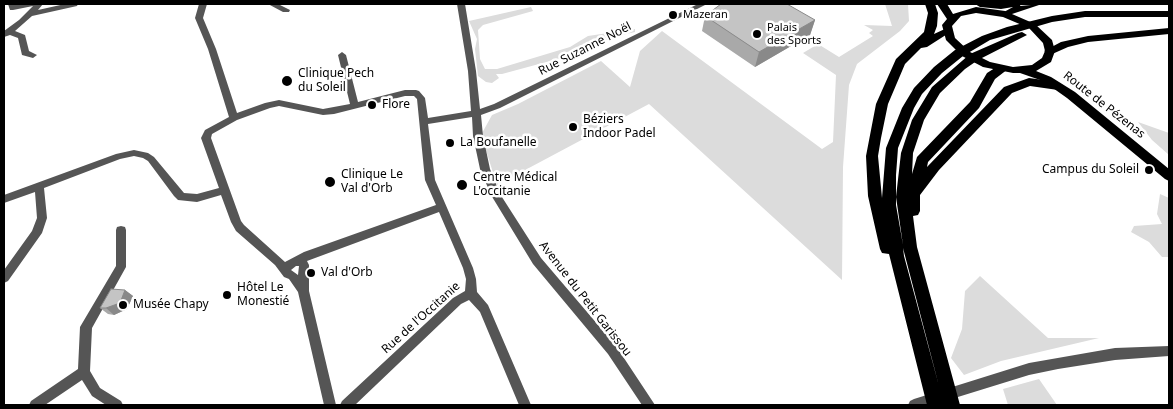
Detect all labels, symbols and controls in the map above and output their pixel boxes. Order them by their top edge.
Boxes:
place label: Mazeran [683,8,728,22]
marker: Mazeran [667,9,679,21]
street label: Rue Suzanne Noël [536,19,634,79]
place label: Palais des Sports [767,21,821,47]
marker: Palais des Sports [751,28,763,40]
place label: Clinique Pech du Soleil [298,67,374,95]
street label: Route de Pézenas [1060,69,1148,141]
marker: Clinique Pech du Soleil [280,74,294,88]
place label: Flore [382,98,410,112]
marker: Flore [366,99,378,111]
place label: Béziers Indoor Padel [583,113,656,141]
marker: Béziers Indoor Padel [567,121,579,133]
place label: La Boufanelle [460,136,537,150]
marker: La Boufanelle [444,137,456,149]
place label: Campus du Soleil [1042,163,1139,177]
marker: Campus du Soleil [1143,164,1155,176]
place label: Clinique Le Val d'Orb [341,168,403,196]
place label: Centre Médical L'occitanie [473,171,557,199]
marker: Clinique Le Val d'Orb [323,175,337,189]
marker: Centre Médical L'occitanie [455,178,469,192]
street label: Avenue du Petit Garissou [536,239,634,359]
place label: Val d'Orb [321,266,373,280]
marker: Val d'Orb [305,267,317,279]
street label: Rue de l'Occitanie [379,279,463,357]
place label: Hôtel Le Monestié [237,281,289,309]
marker: Hôtel Le Monestié [221,289,233,301]
place label: Musée Chapy [133,298,209,312]
marker: Musée Chapy [117,299,129,311]

